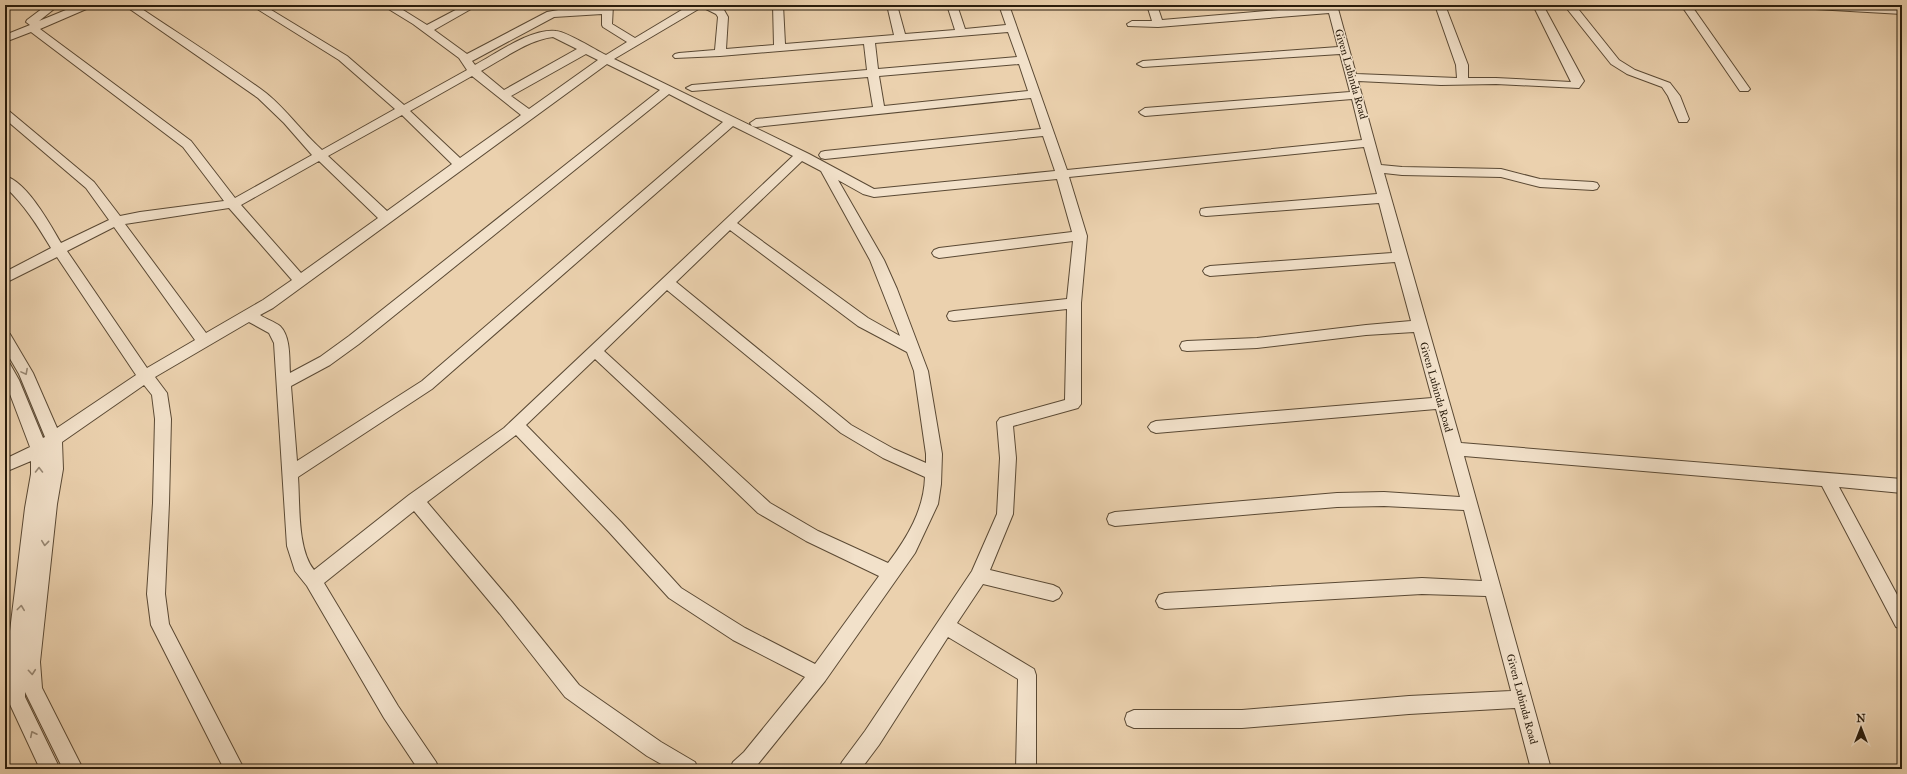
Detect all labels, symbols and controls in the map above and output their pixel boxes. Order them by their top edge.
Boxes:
street label: Given Lubinda Road [1332,27,1370,121]
street label: Given Lubinda Road [1417,340,1455,434]
one-way arrow [20,368,27,375]
one-way arrow [35,467,43,473]
one-way arrow [40,540,49,546]
one-way arrow [16,605,25,611]
street label: Given Lubinda Road [1504,652,1540,746]
one-way arrow [27,669,36,675]
north arrow [1841,708,1881,748]
text: N [1856,712,1866,725]
one-way arrow [30,731,38,738]

